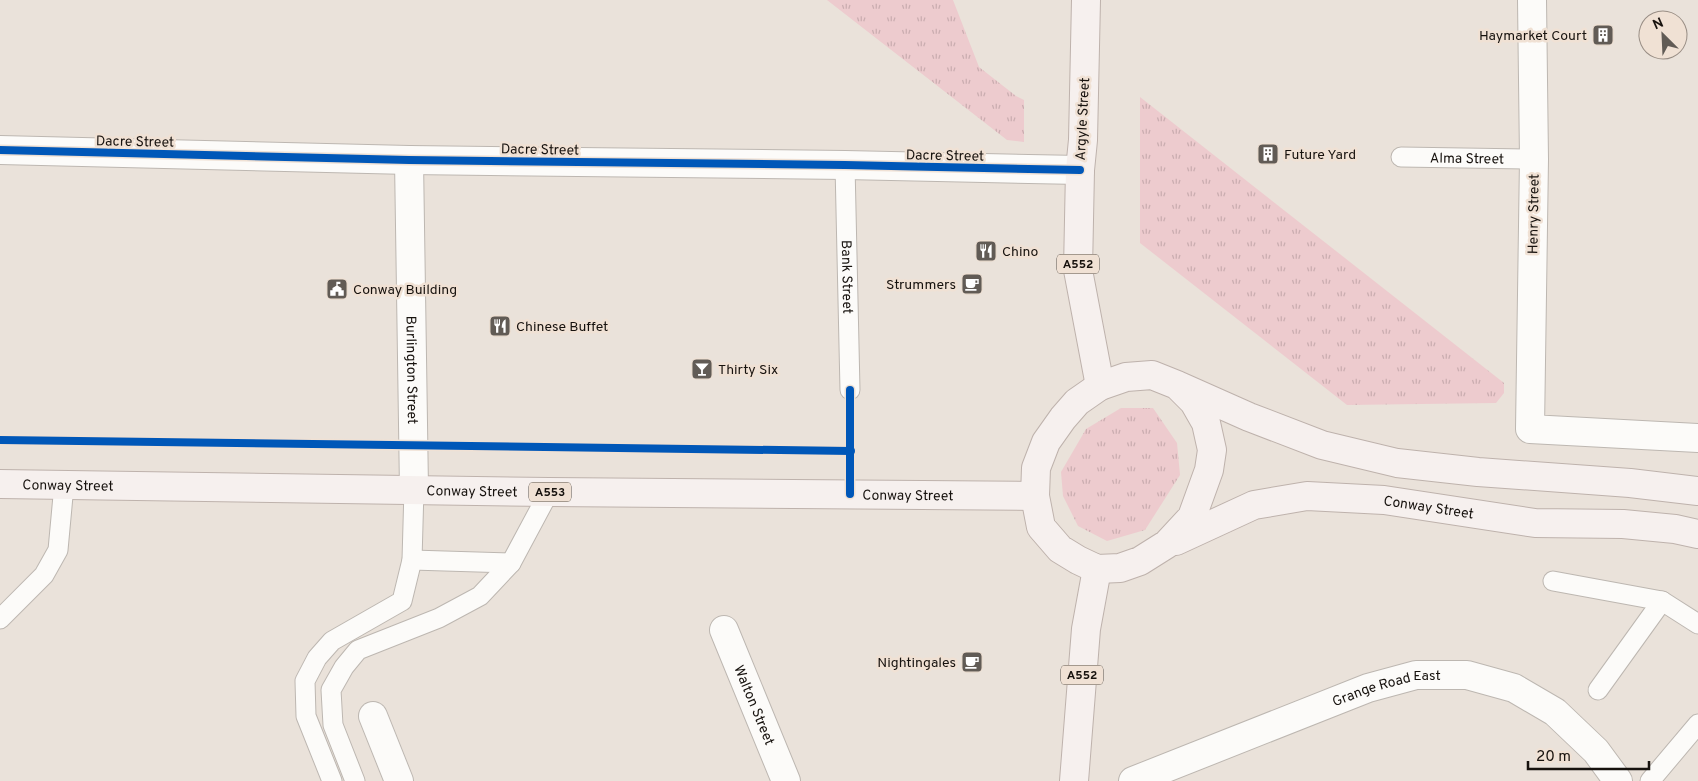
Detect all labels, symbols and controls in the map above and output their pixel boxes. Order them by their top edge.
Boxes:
north arrow [1638,10,1688,60]
text: N [1650,15,1666,34]
building icon: Haymarket Court [1591,23,1615,47]
place label: Haymarket Court [1479,28,1587,45]
street label: Argyle Street [1073,77,1094,161]
street label: Dacre Street [96,133,174,152]
street label: Dacre Street [501,141,579,160]
building icon: Future Yard [1256,142,1280,166]
street label: Dacre Street [906,147,984,166]
place label: Future Yard [1284,147,1356,164]
street label: Alma Street [1430,150,1504,169]
street label: Henry Street [1525,174,1544,254]
restaurant icon: Chino [974,239,998,263]
street label: Bank Street [837,240,855,314]
place label: Chino [1002,244,1039,261]
road number: A552 [1057,254,1099,274]
cafe icon: Strummers [960,272,984,296]
public building icon: Conway Building [325,277,349,301]
place label: Strummers [886,277,956,294]
place label: Conway Building [353,282,457,299]
restaurant icon: Chinese Buffet [488,314,512,338]
street label: Burlington Street [401,316,420,424]
place label: Chinese Buffet [516,319,608,336]
bar icon: Thirty Six [690,357,714,381]
place label: Thirty Six [718,362,778,379]
street label: Conway Street [22,477,114,496]
road number: A553 [529,482,571,502]
street label: Conway Street [426,483,518,502]
street label: Conway Street [862,488,954,505]
street label: Conway Street [1382,493,1475,524]
cafe icon: Nightingales [960,650,984,674]
place label: Nightingales [877,655,956,672]
street label: Walton Street [729,663,777,748]
road number: A552 [1061,666,1103,684]
street label: Grange Road East [1330,668,1441,711]
scale bar [1528,738,1649,770]
text: 20 m [1536,748,1571,767]

